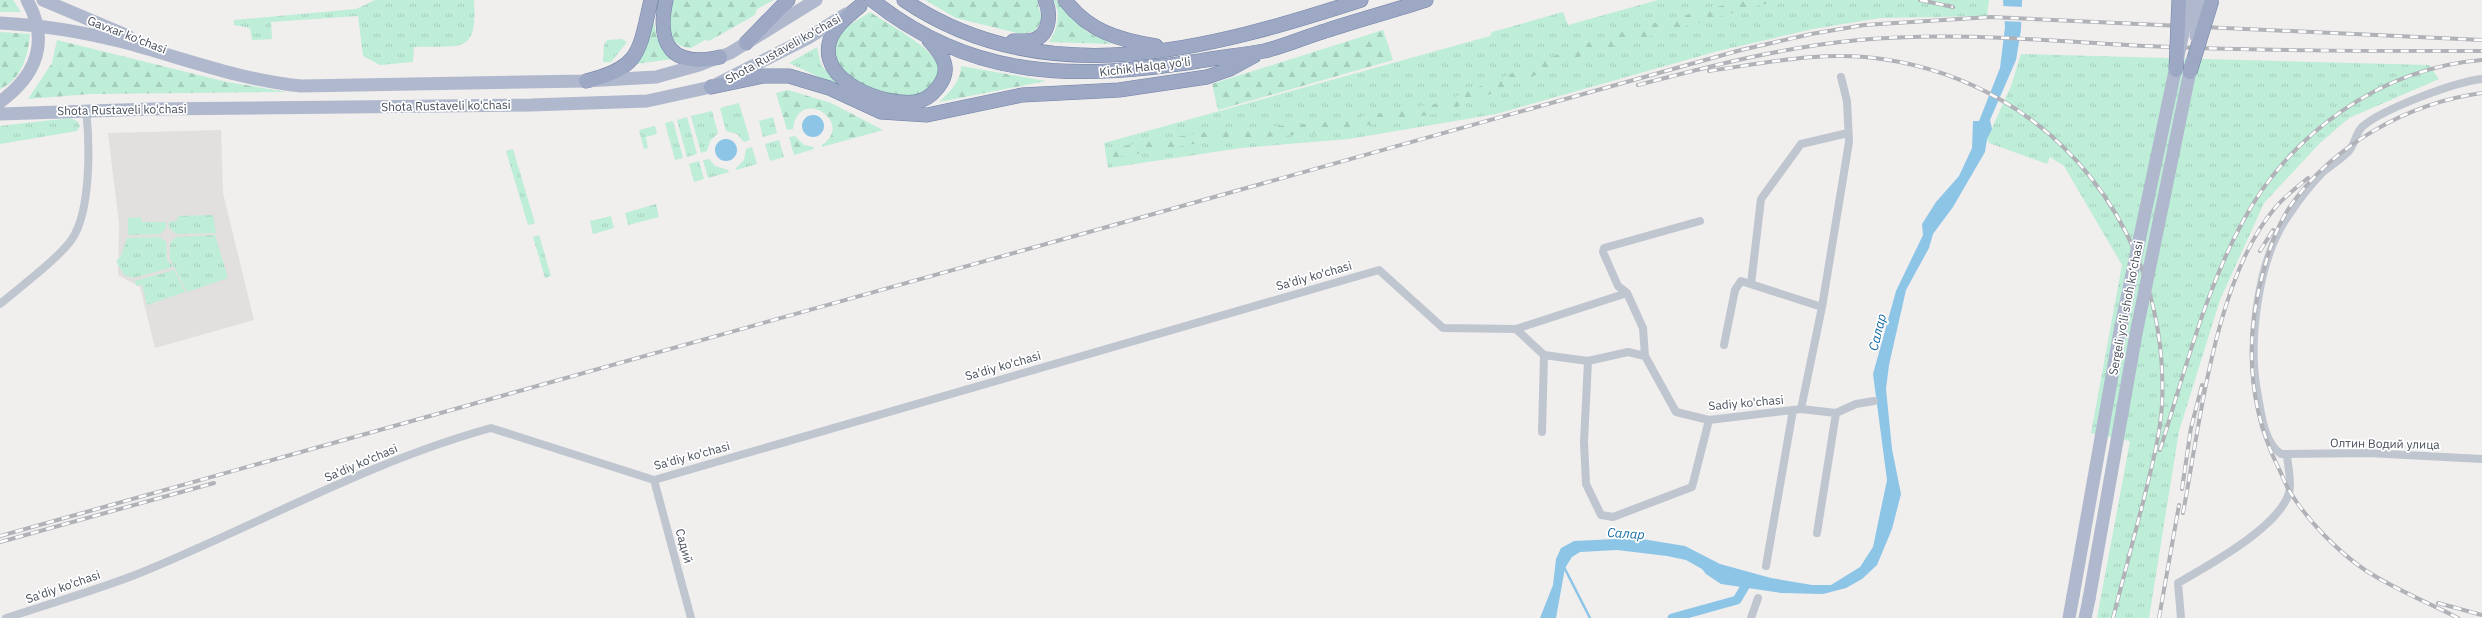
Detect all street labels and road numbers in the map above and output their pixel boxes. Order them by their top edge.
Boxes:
street label: Shota Rustaveli ko'chasi [722,11,843,87]
street label: Gavxar ko'chasi [85,13,169,57]
street label: Kichik Halqa yo'li [1099,53,1191,80]
street label: Shota Rustaveli ko'chasi [381,97,511,114]
street label: Shota Rustaveli ko'chasi [57,101,187,118]
street label: Sergeli yo‘li shoh ko‘chasi [2105,239,2146,376]
street label: Sa'diy ko'chasi [1274,258,1353,293]
street label: Sa'diy ko'chasi [963,348,1042,383]
street label: Sadiy ko'chasi [1708,392,1784,413]
street label: Олтин Водий улица [2330,435,2441,452]
street label: Sa'diy ko'chasi [652,438,731,473]
street label: Sa'diy ko'chasi [322,440,400,485]
street label: Садий [673,527,696,565]
street label: Sa'diy ko'chasi [24,567,102,606]

